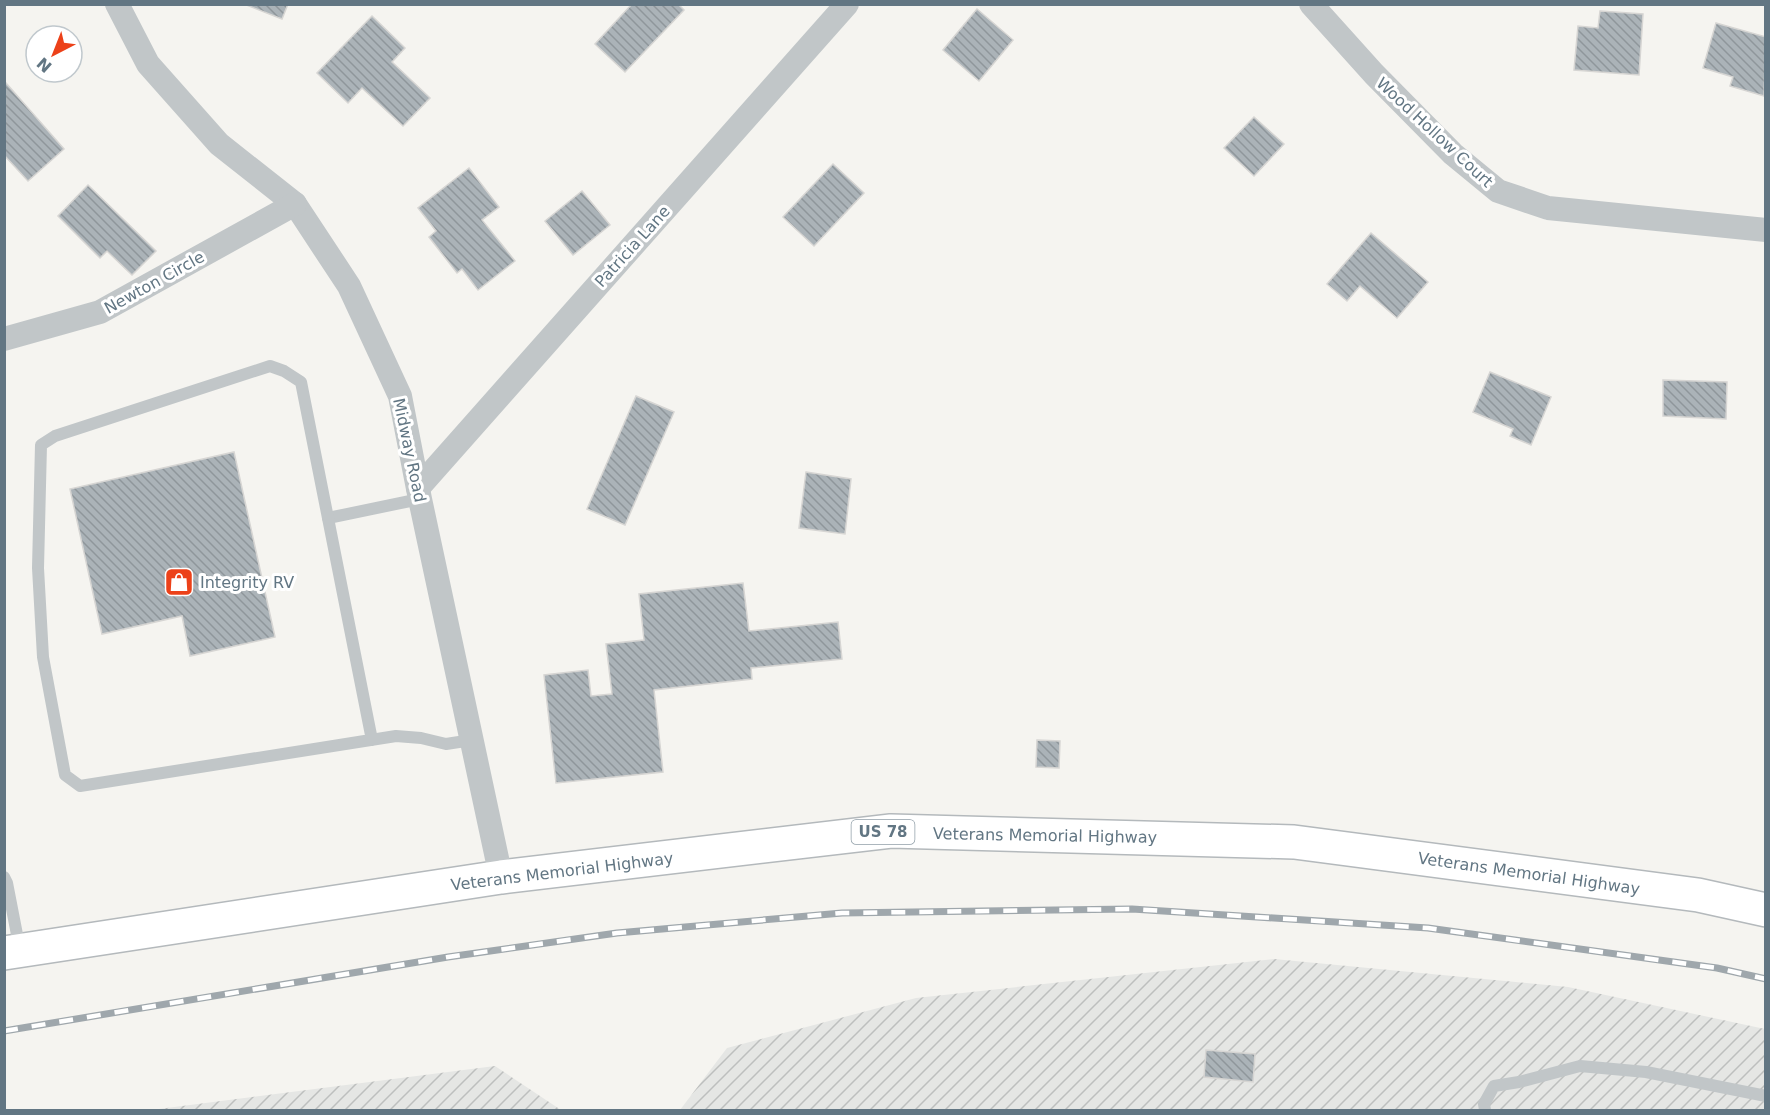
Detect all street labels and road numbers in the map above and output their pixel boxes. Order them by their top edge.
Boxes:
street label: Wood Hollow Court [1372,73,1497,191]
street label: Patricia Lane [591,202,674,291]
street label: Newton Circle [101,247,207,318]
street label: Midway Road [389,396,430,504]
road number: US 78 [852,820,914,844]
street label: Veterans Memorial Highway [933,824,1157,847]
street label: Veterans Memorial Highway [450,848,674,895]
street label: Veterans Memorial Highway [1417,848,1641,898]

